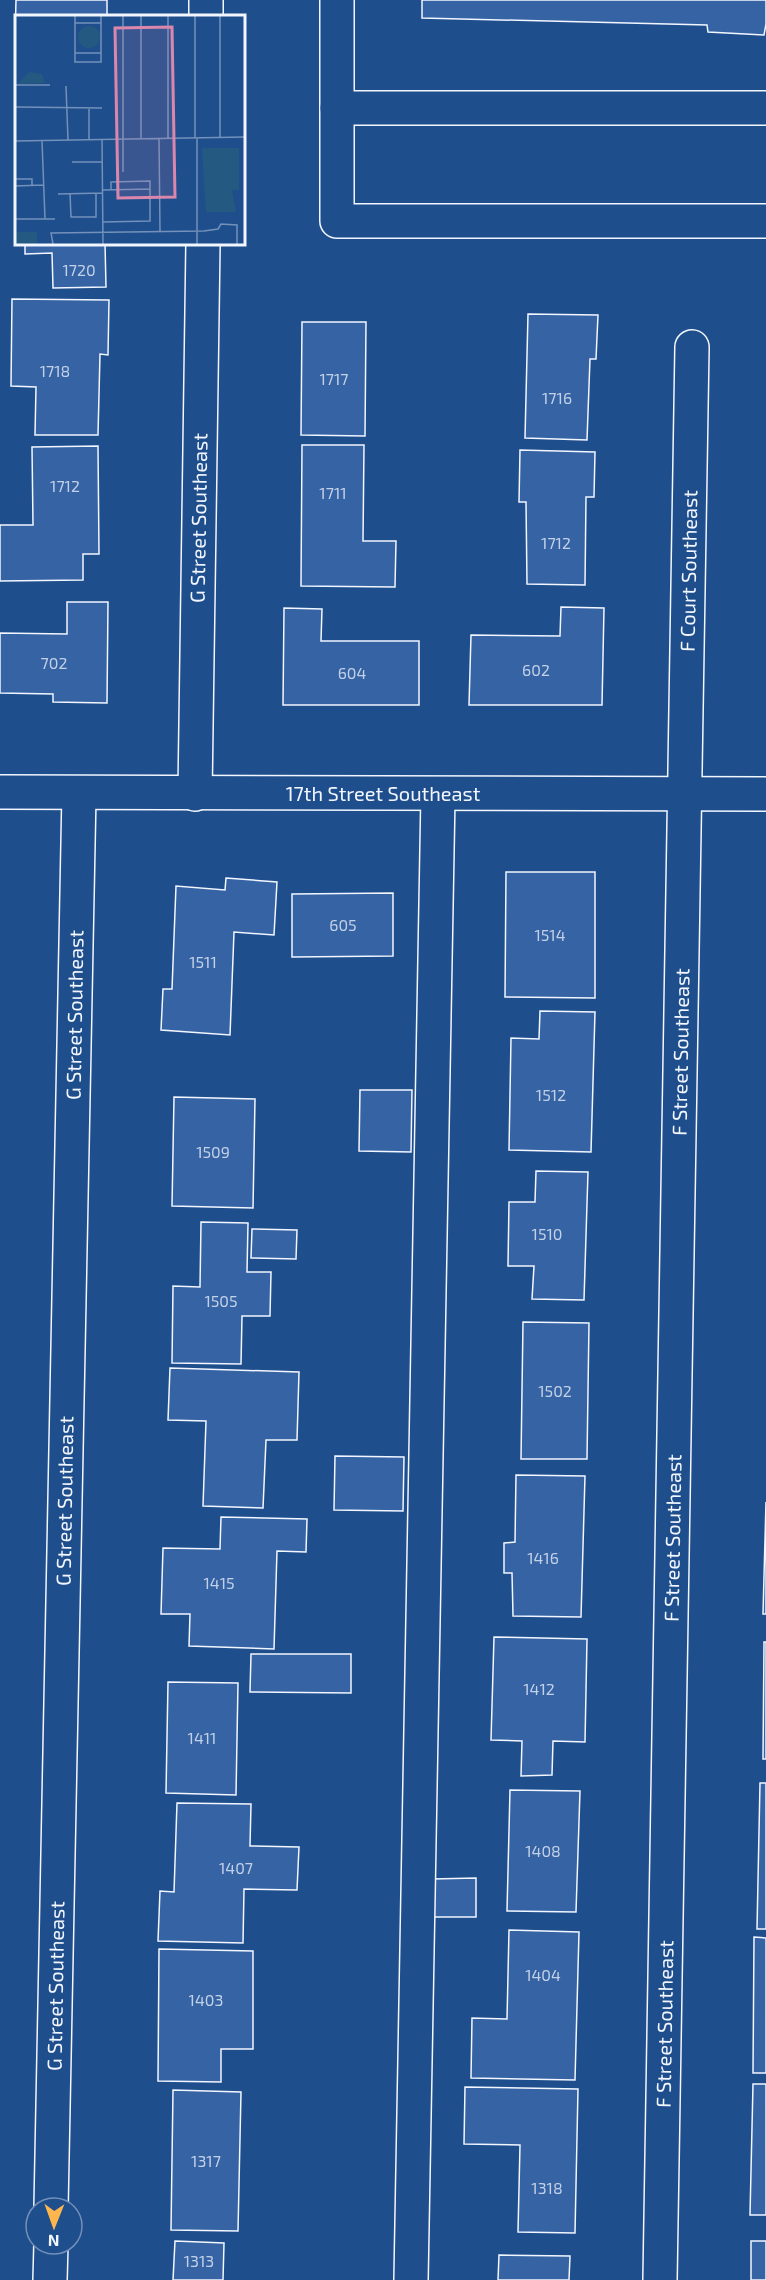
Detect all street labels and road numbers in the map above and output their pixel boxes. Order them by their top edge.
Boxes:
street label: G Street Southeast [185,433,211,603]
street label: F Court Southeast [675,489,701,652]
street label: 17th Street Southeast [286,781,481,805]
street label: G Street Southeast [61,930,87,1100]
street label: F Street Southeast [667,968,693,1136]
street label: G Street Southeast [51,1416,77,1586]
street label: F Street Southeast [659,1454,685,1622]
street label: G Street Southeast [42,1901,68,2071]
street label: F Street Southeast [651,1940,677,2108]

